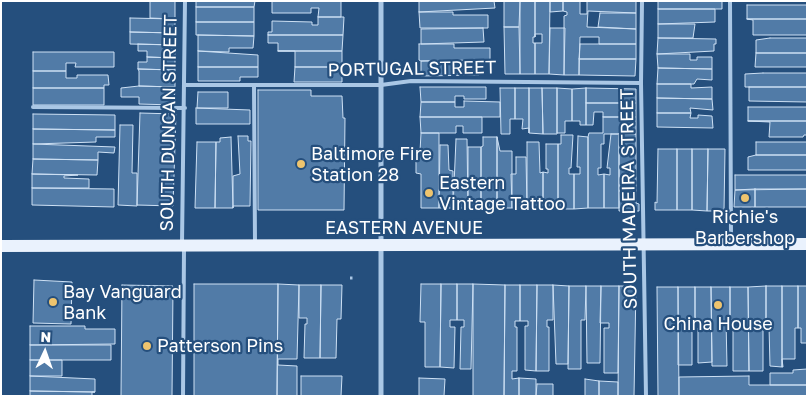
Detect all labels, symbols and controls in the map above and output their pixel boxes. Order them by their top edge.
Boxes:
street label: SOUTH DUNCAN STREET [156,14,182,232]
street label: PORTUGAL STREET [327,57,497,81]
street label: SOUTH MADEIRA STREET [616,88,642,310]
place label: Baltimore Fire Station 28 [311,143,432,186]
marker: Baltimore Fire Station 28 [295,158,307,170]
place label: Eastern Vintage Tattoo [439,172,566,214]
marker: Eastern Vintage Tattoo [423,187,435,199]
marker: Richie's Barbershop [739,192,751,204]
place label: Richie's Barbershop [695,206,795,248]
street label: EASTERN AVENUE [325,217,483,239]
place label: Bay Vanguard Bank [63,281,182,324]
marker: Bay Vanguard Bank [47,296,59,308]
marker: China House [712,299,724,311]
place label: China House [663,313,773,335]
north arrow [20,327,70,377]
text: N [40,328,52,345]
place label: Patterson Pins [157,335,283,357]
marker: Patterson Pins [141,340,153,352]

